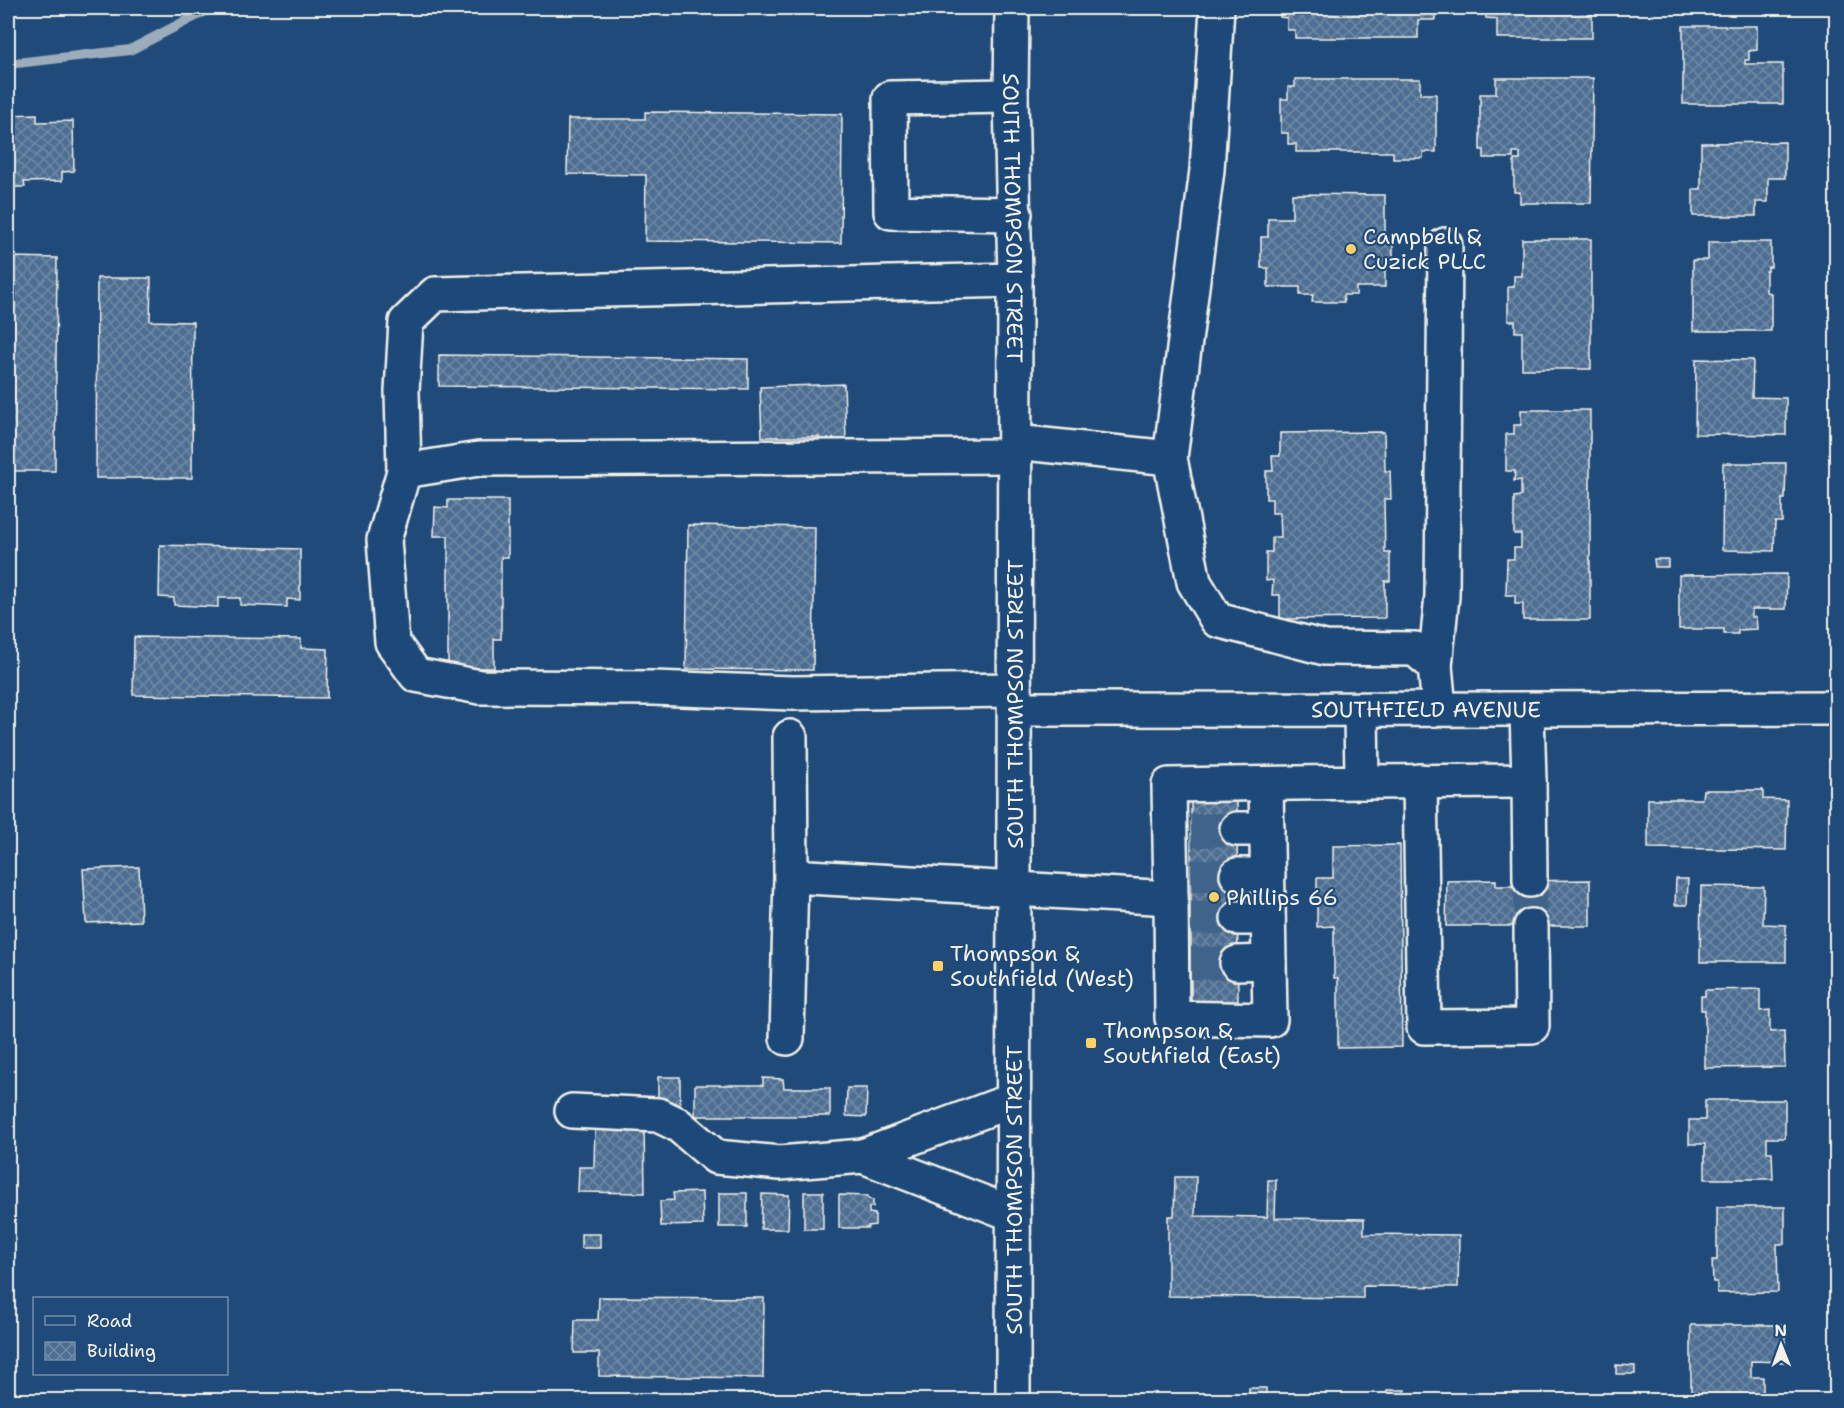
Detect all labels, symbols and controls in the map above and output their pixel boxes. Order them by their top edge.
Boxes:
street label: SOUTH THOMPSON STREET [996,73,1030,363]
place label: Campbell & Cuzick PLLC [1363,222,1486,276]
marker: Campbell & Cuzick PLLC [1344,242,1358,256]
street label: SOUTH THOMPSON STREET [1001,559,1030,849]
street label: SOUTHFIELD AVENUE [1311,695,1541,724]
place label: Phillips 66 [1226,883,1338,912]
marker: Phillips 66 [1207,890,1221,904]
place label: Thompson & Southfield (West) [950,939,1134,993]
marker: Thompson & Southfield (West) [931,959,945,973]
place label: Thompson & Southfield (East) [1103,1016,1281,1070]
marker: Thompson & Southfield (East) [1084,1036,1098,1050]
street label: SOUTH THOMPSON STREET [1000,1045,1029,1335]
legend [33,1297,228,1375]
text: Road [87,1309,132,1333]
north arrow [1751,1315,1811,1375]
text: N [1774,1320,1787,1341]
text: Building [87,1339,156,1363]

